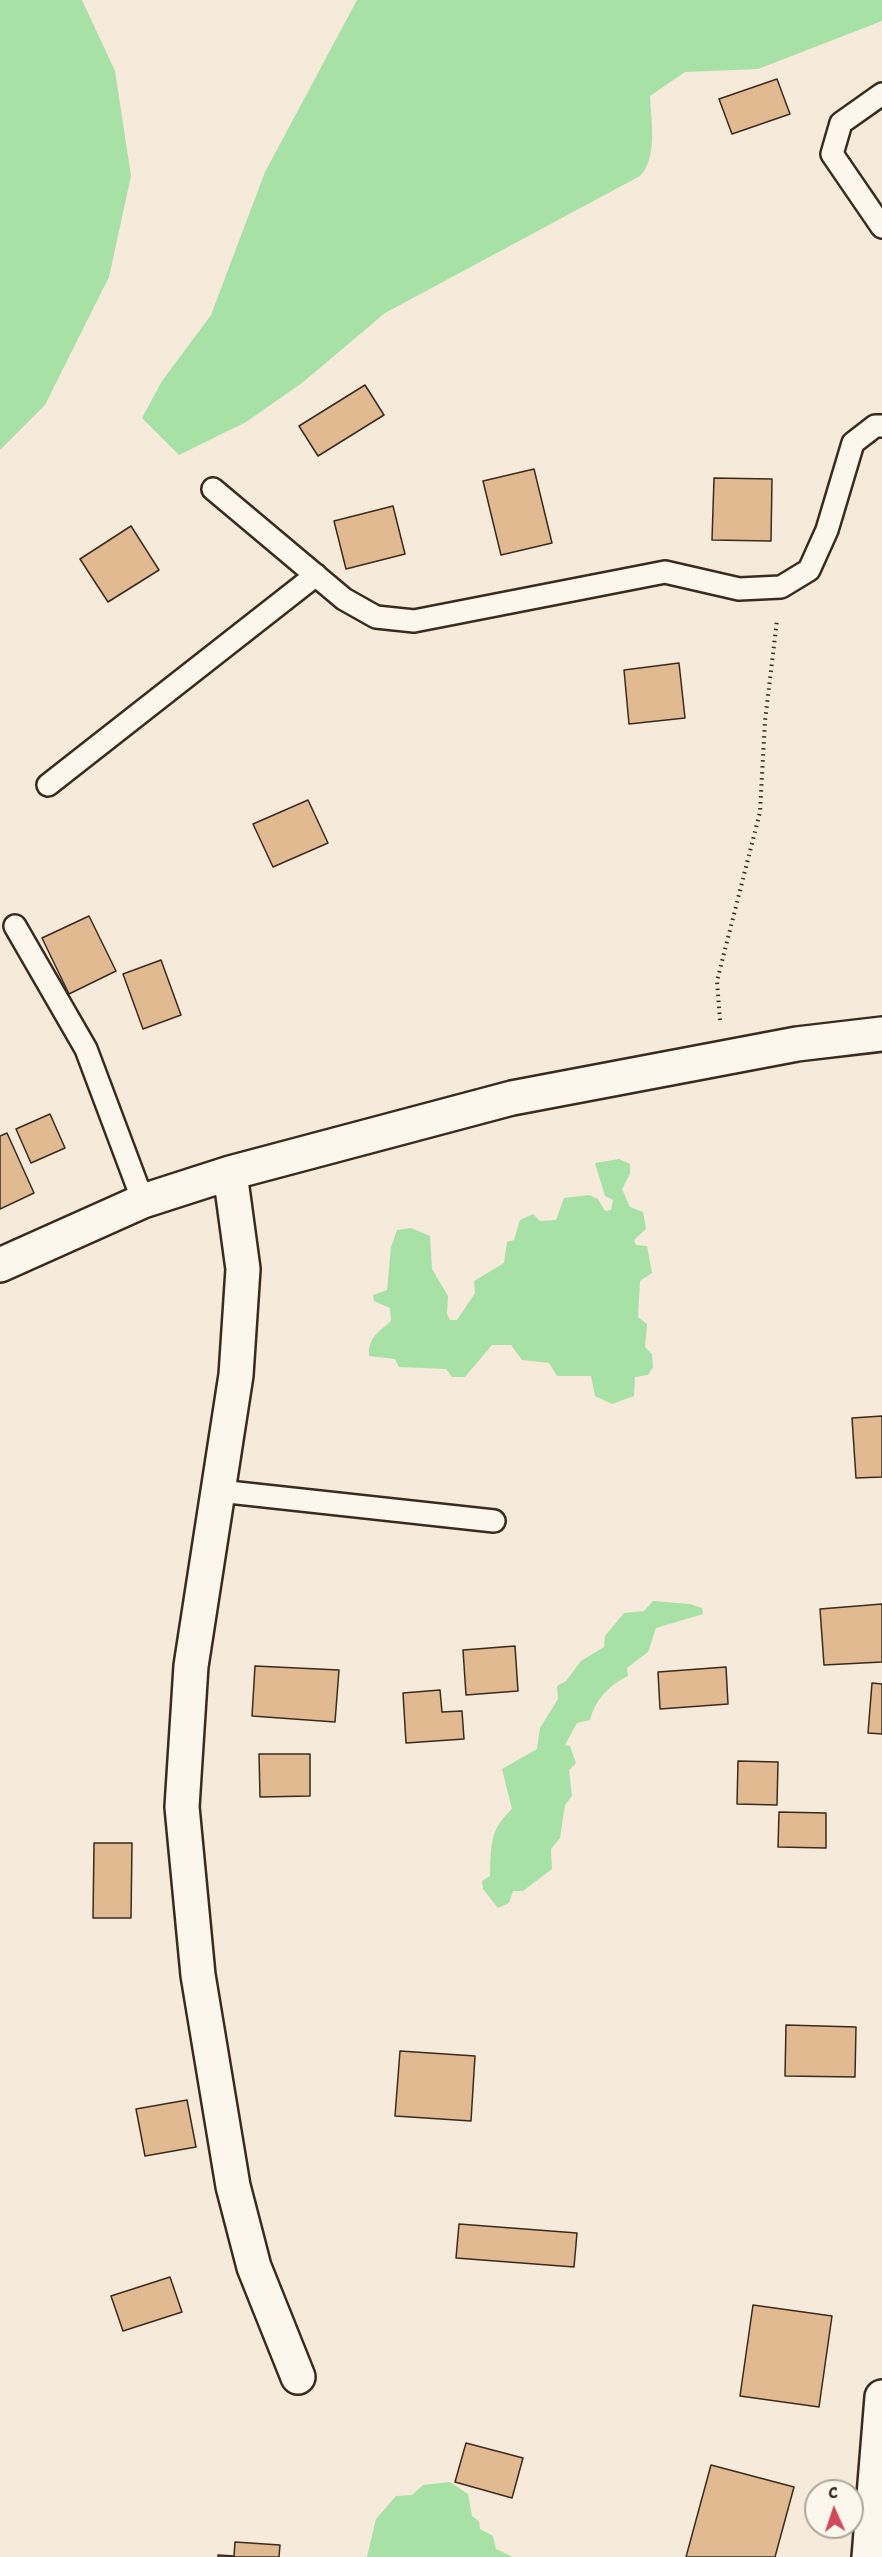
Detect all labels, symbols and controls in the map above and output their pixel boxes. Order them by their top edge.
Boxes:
north arrow [804,2479,864,2539]
text: С [828,2482,839,2503]

